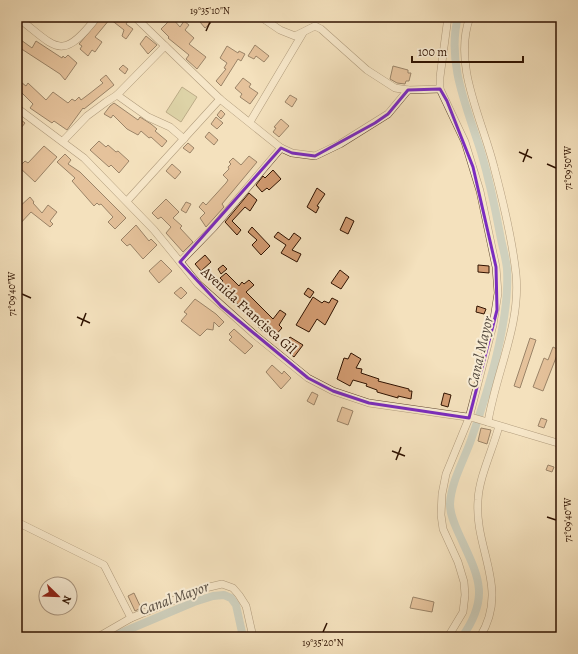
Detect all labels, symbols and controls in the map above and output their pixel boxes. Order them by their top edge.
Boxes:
text: 19°35'10"N [190,4,230,17]
scale bar [412,38,523,64]
text: 100 m [418,44,447,60]
text: 71°09'50"W [561,145,574,190]
street label: Avenida Francisca Gil [196,262,301,359]
text: 71°09'40"W [5,271,18,316]
water label: Canal Mayor [462,314,498,390]
text: 71°09'40"W [561,497,574,542]
north arrow [38,576,78,616]
water label: Canal Mayor [136,576,212,620]
text: N [58,593,75,606]
text: 19°35'20"N [302,636,344,649]

